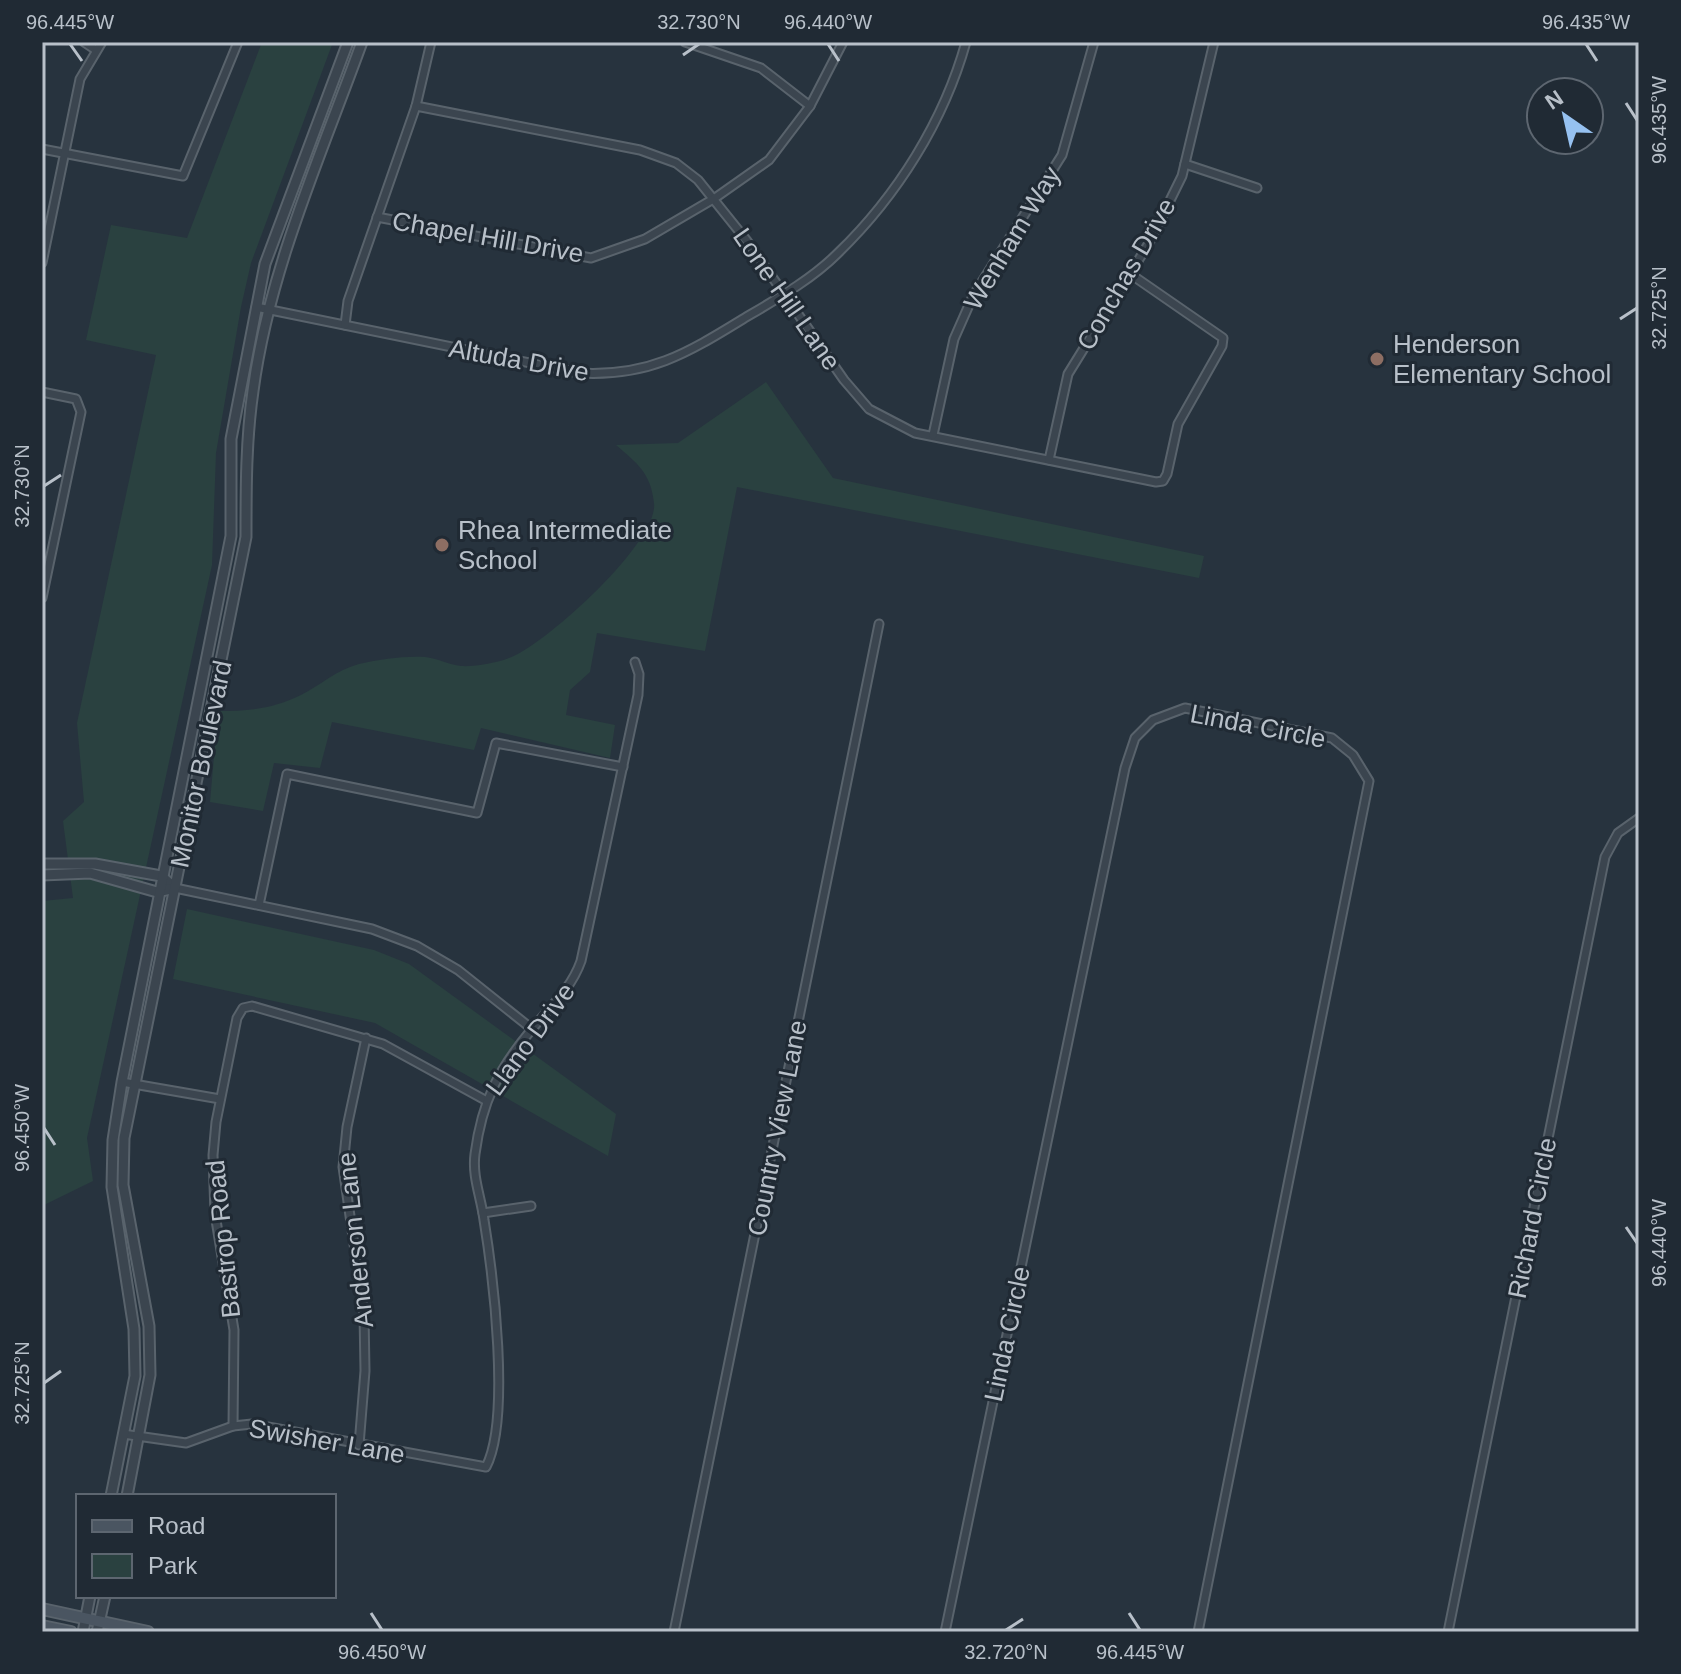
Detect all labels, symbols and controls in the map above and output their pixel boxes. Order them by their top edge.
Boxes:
text: 96.445°W [26,11,114,33]
text: 32.730°N [657,11,741,33]
text: 96.440°W [784,11,872,33]
text: 96.435°W [1542,11,1630,33]
north arrow [1525,76,1605,156]
text: 96.435°W [1648,76,1670,164]
text: N [1541,85,1568,115]
street label: Wenham Way [957,161,1067,315]
street label: Conchas Drive [1070,193,1182,355]
street label: Chapel Hill Drive [390,205,586,269]
street label: Lone Hill Lane [727,222,847,376]
text: 32.725°N [1648,266,1670,350]
place label: Henderson Elementary School [1393,329,1611,389]
street label: Altuda Drive [447,333,591,387]
marker: Henderson Elementary School [1368,350,1386,368]
text: 32.730°N [11,444,33,528]
place label: Rhea Intermediate School [458,515,672,575]
marker: Rhea Intermediate School [433,536,451,554]
street label: Monitor Boulevard [164,658,238,870]
street label: Linda Circle [1188,698,1328,754]
street label: Llano Drive [479,977,581,1101]
street label: Country View Lane [741,1018,813,1238]
text: 96.450°W [11,1084,33,1172]
street label: Richard Circle [1502,1135,1562,1301]
street label: Anderson Lane [331,1151,379,1329]
street label: Bastrop Road [200,1158,246,1320]
text: 96.440°W [1648,1199,1670,1287]
street label: Linda Circle [978,1264,1036,1404]
text: 32.725°N [11,1341,33,1425]
street label: Swisher Lane [247,1413,407,1469]
legend [76,1494,336,1598]
text: Road [148,1512,205,1539]
text: Park [148,1552,198,1579]
text: 96.450°W [338,1641,426,1663]
text: 32.720°N [964,1641,1048,1663]
text: 96.445°W [1096,1641,1184,1663]

